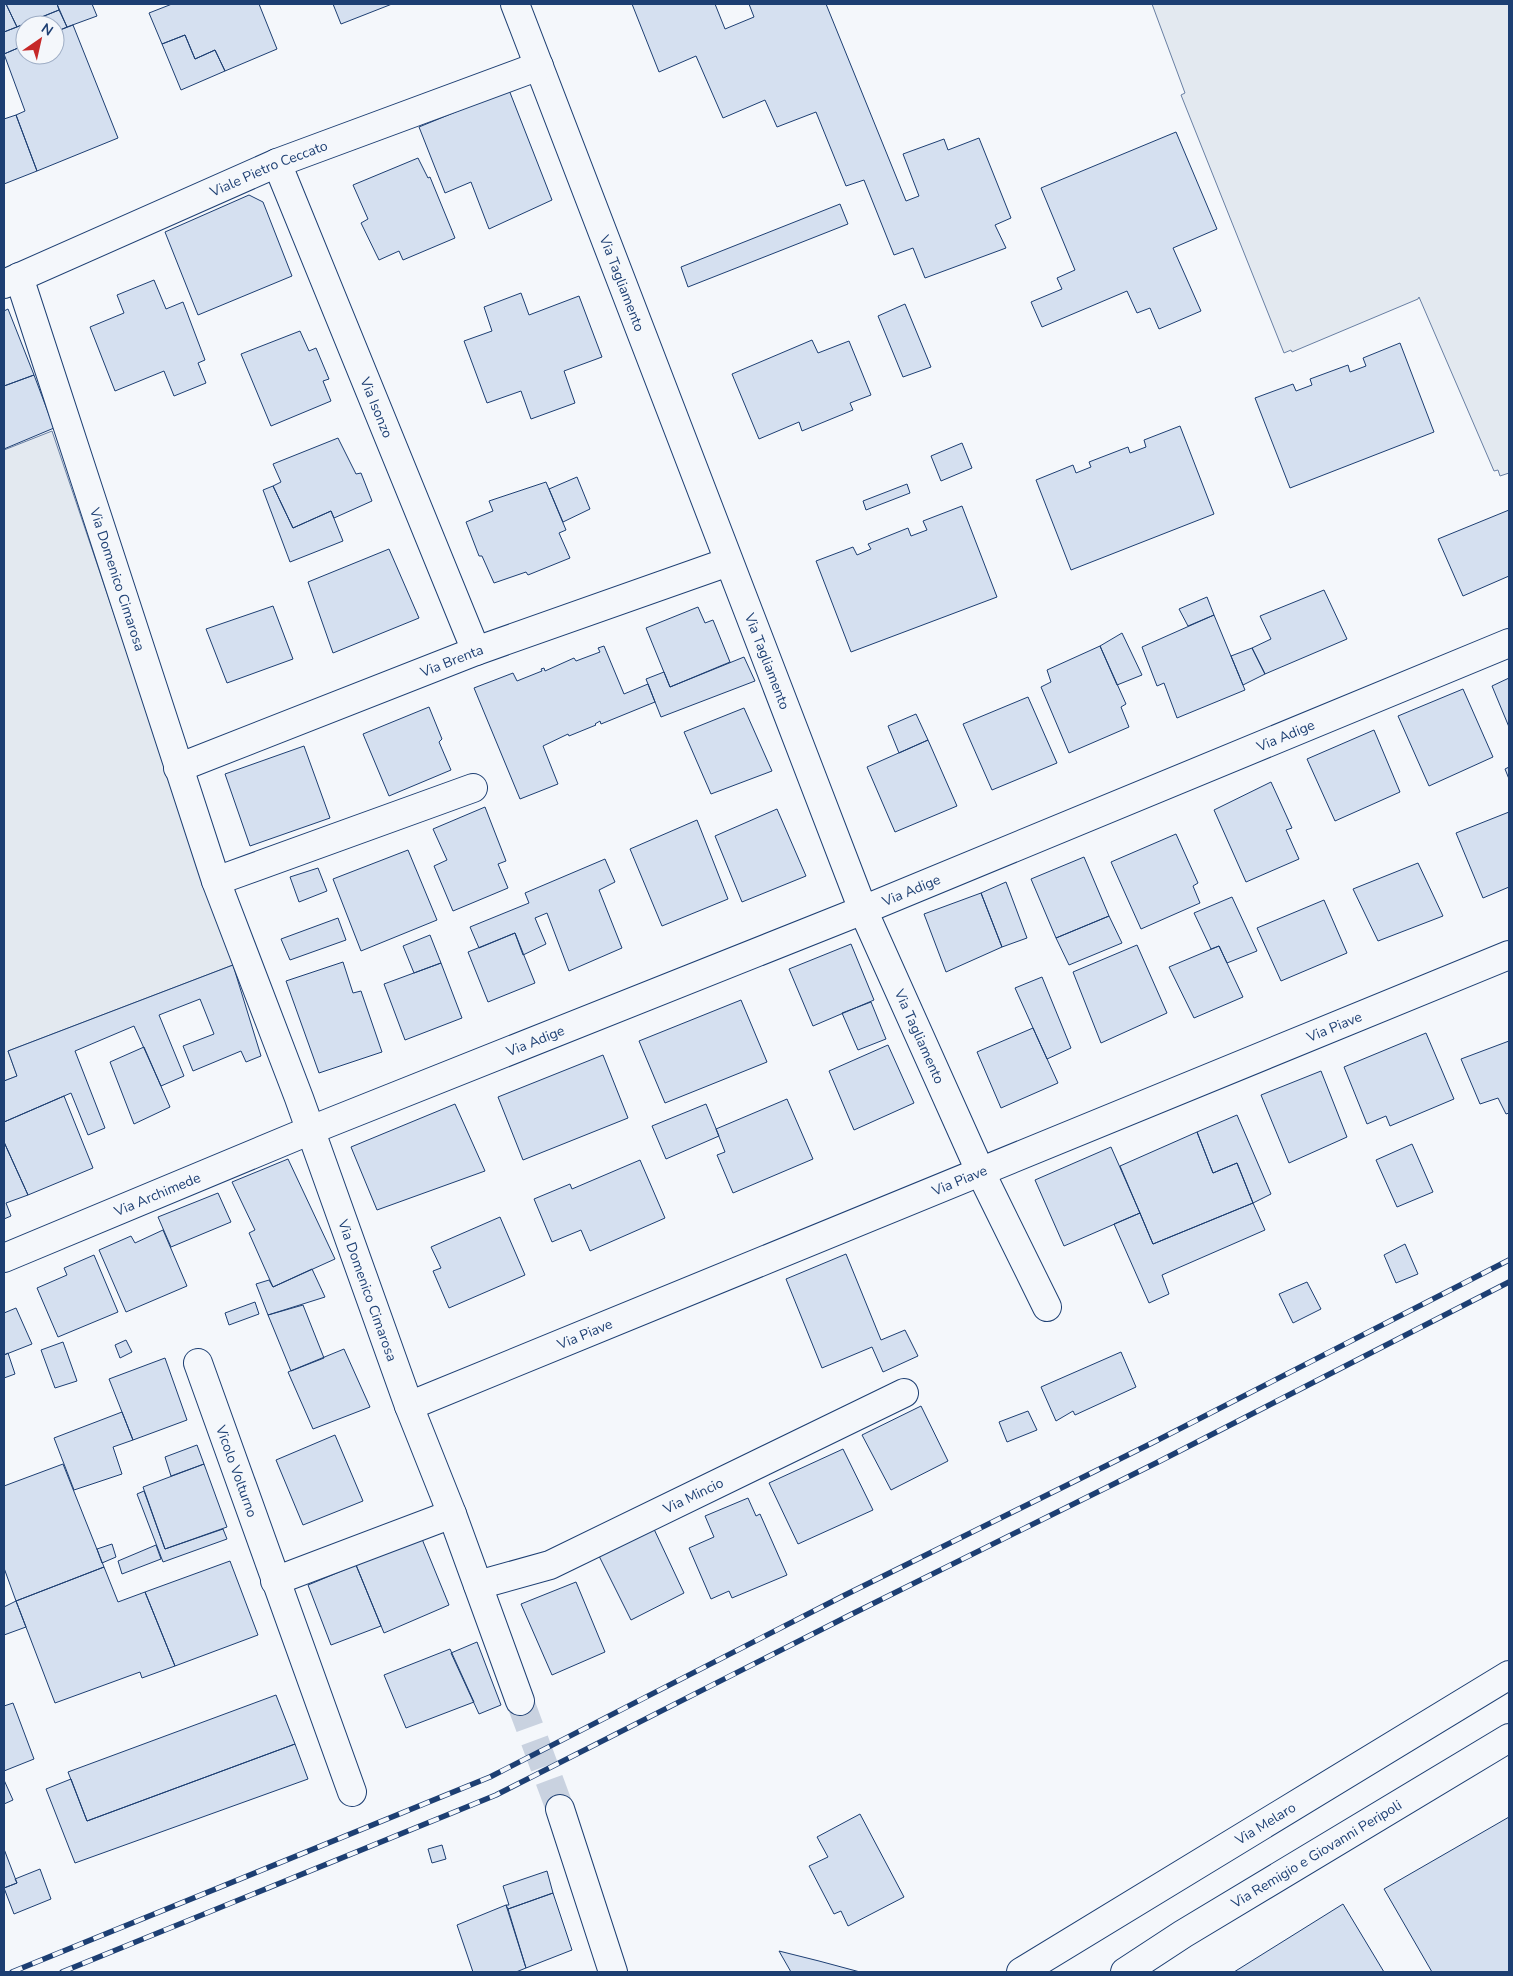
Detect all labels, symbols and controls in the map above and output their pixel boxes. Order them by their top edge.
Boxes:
north arrow [15,15,65,65]
text: N [37,19,57,40]
street label: Viale Pietro Ceccato [206,136,330,201]
street label: Via Tagliamento [595,231,649,334]
street label: Via Isonzo [355,373,398,441]
street label: Via Domenico Cimarosa [85,504,150,653]
street label: Via Tagliamento [740,609,795,712]
street label: Via Brenta [417,640,486,682]
street label: Via Adige [1253,715,1317,756]
street label: Via Adige [878,870,943,911]
street label: Via Tagliamento [890,985,949,1087]
street label: Via Piave [1303,1007,1365,1047]
street label: Via Adige [502,1020,567,1061]
street label: Via Piave [928,1160,990,1200]
street label: Via Archimede [110,1168,203,1221]
street label: Via Domenico Cimarosa [333,1216,402,1364]
street label: Via Piave [553,1314,615,1354]
street label: Vicolo Volturno [211,1422,262,1520]
street label: Via Mincio [659,1473,727,1519]
street label: Via Remigio e Giovanni Peripoli [1227,1795,1405,1913]
street label: Via Melaro [1231,1797,1299,1850]

